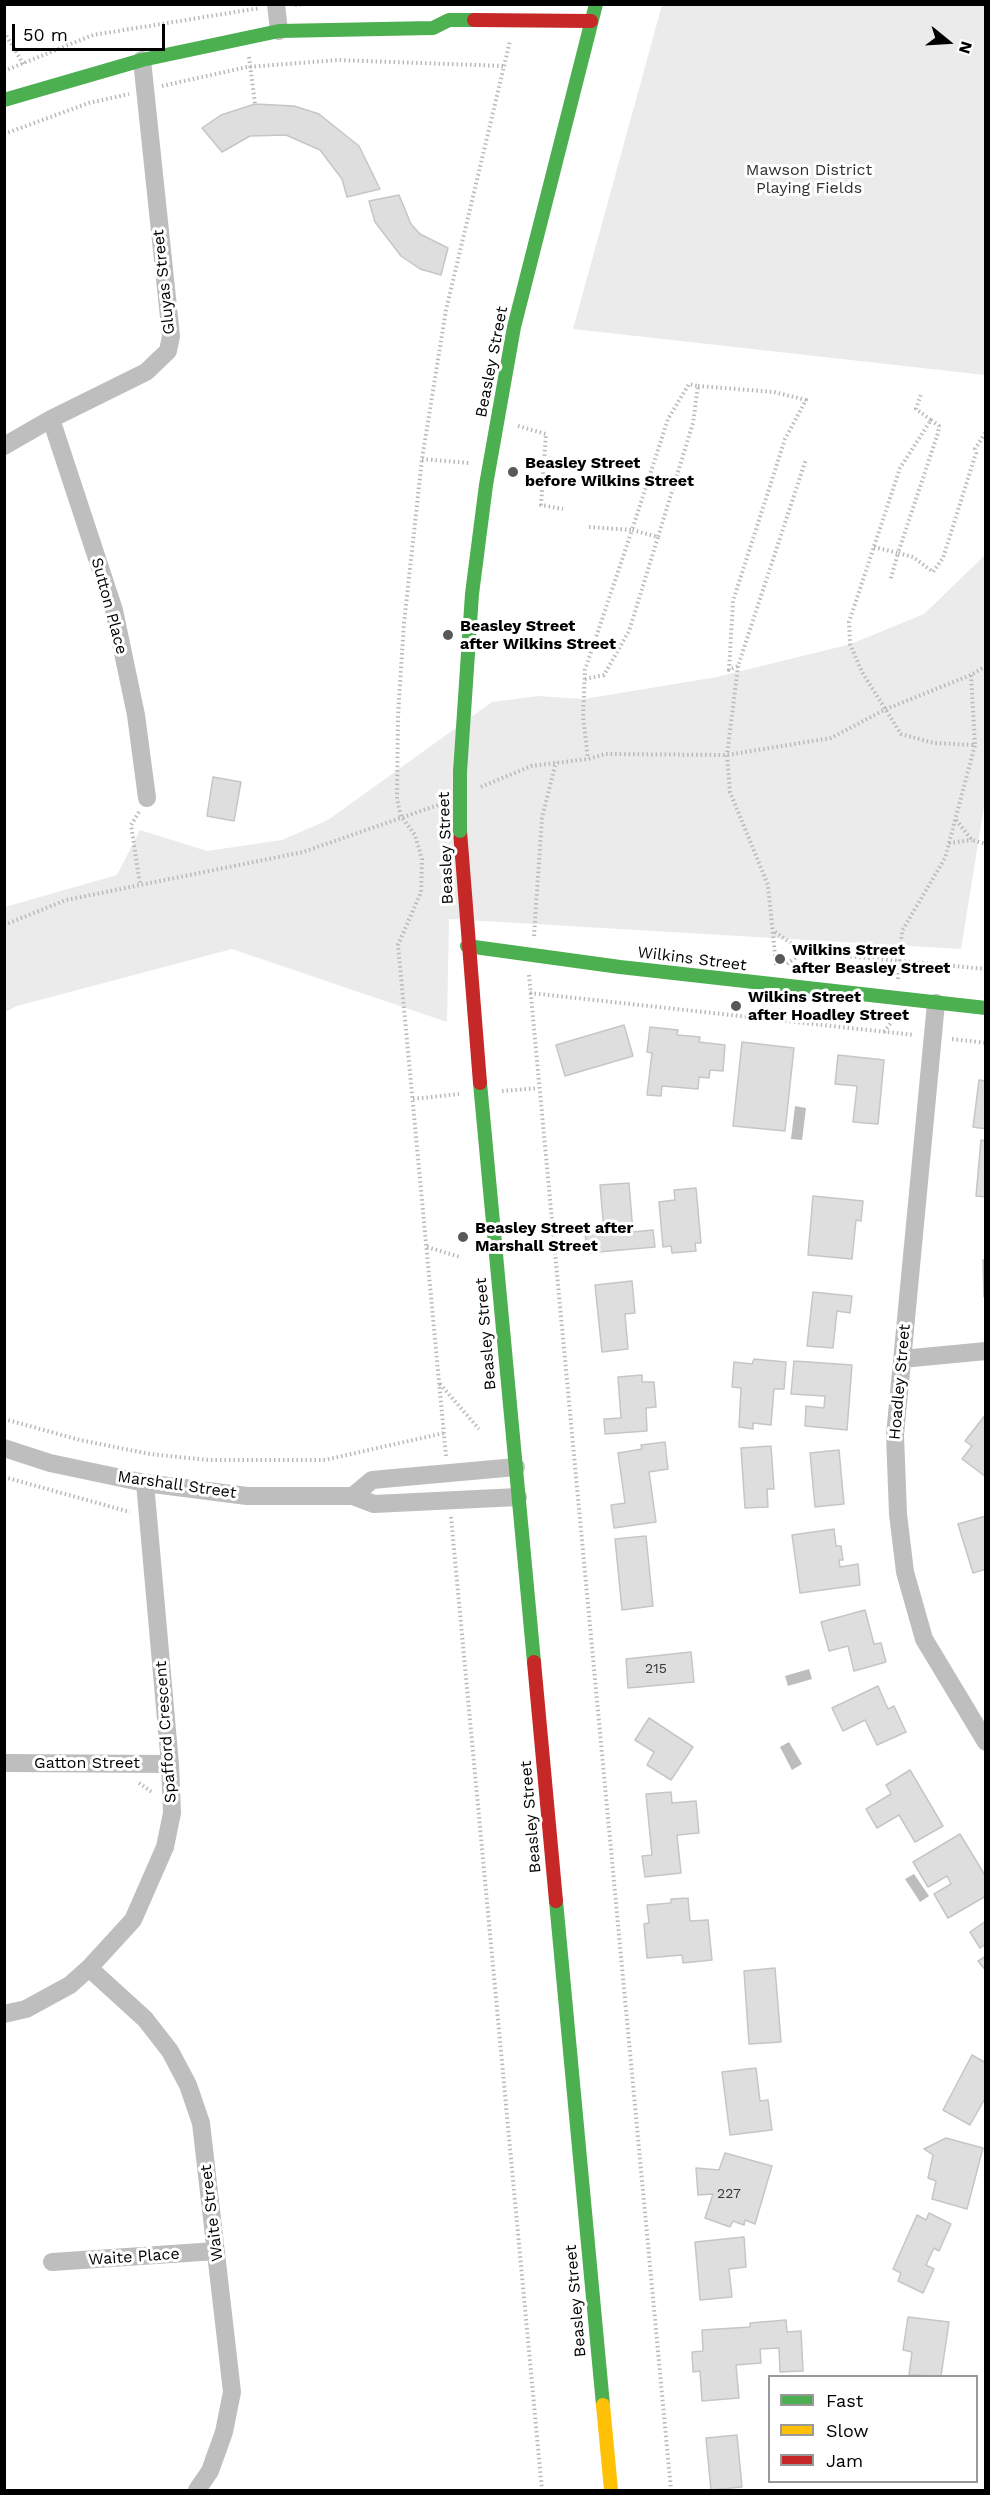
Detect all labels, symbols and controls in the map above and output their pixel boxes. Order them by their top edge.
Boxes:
scale bar [15,12,168,50]
north arrow [918,12,978,72]
text: 50 m [23,24,68,45]
text: N [955,39,976,56]
park label: Mawson District Playing Fields [746,160,872,198]
street label: Gluyas Street [149,229,179,335]
street label: Beasley Street [472,305,512,419]
place label: Beasley Street before Wilkins Street [525,453,694,491]
marker: Beasley Street before Wilkins Street [506,465,520,479]
street label: Sutton Place [87,556,131,656]
place label: Beasley Street after Wilkins Street [460,616,616,654]
marker: Beasley Street after Wilkins Street [441,628,455,642]
street label: Beasley Street [434,791,458,905]
place label: Wilkins Street after Beasley Street [792,940,950,978]
street label: Wilkins Street [636,943,748,975]
marker: Wilkins Street after Beasley Street [773,952,787,966]
place label: Wilkins Street after Hoadley Street [748,987,909,1025]
marker: Wilkins Street after Hoadley Street [729,999,743,1013]
place label: Beasley Street after Marshall Street [475,1218,633,1256]
marker: Beasley Street after Marshall Street [456,1230,470,1244]
street label: Beasley Street [472,1277,500,1391]
street label: Hoadley Street [885,1323,915,1441]
street label: Marshall Street [116,1467,238,1503]
street label: Spafford Crescent [151,1660,181,1804]
house number: 215 [645,1661,667,1677]
street label: Gatton Street [34,1753,140,1773]
street label: Beasley Street [517,1760,545,1874]
street label: Waite Street [197,2163,227,2263]
house number: 227 [717,2186,741,2202]
street label: Waite Place [88,2244,180,2270]
street label: Beasley Street [562,2244,590,2358]
legend [768,2375,978,2483]
text: Fast [826,2390,863,2411]
text: Slow [826,2420,869,2441]
text: Jam [826,2450,863,2471]

